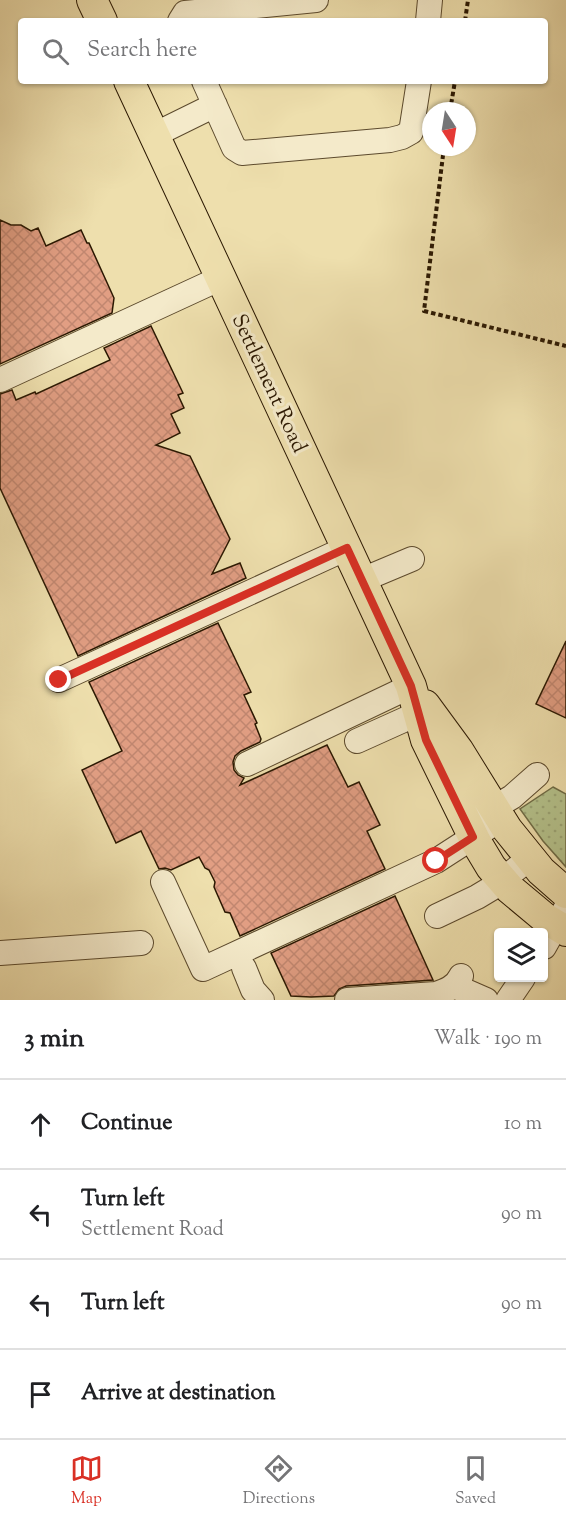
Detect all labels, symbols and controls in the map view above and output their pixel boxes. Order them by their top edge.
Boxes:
search box [18,18,548,84]
icon: search [39,35,72,68]
text: Search here [87,35,197,67]
north arrow [422,102,476,156]
street label: Settlement Road [223,310,314,458]
route end [45,666,71,692]
route start [422,847,448,873]
map controls [494,928,548,982]
button: layers [494,928,548,982]
text: 3 min [24,1021,84,1058]
text: Walk · 190 m [434,1025,542,1054]
icon: ahead [24,1108,57,1141]
text: Continue [81,1108,172,1140]
text: 10 m [504,1110,542,1139]
text: Turn left [81,1184,164,1216]
icon: left [24,1198,57,1231]
text: 90 m [501,1200,542,1229]
text: Settlement Road [81,1216,224,1245]
icon: left [24,1288,57,1321]
text: Turn left [81,1288,164,1320]
text: 90 m [501,1290,542,1319]
icon: arrive [24,1378,57,1411]
text: Arrive at destination [81,1378,276,1410]
tab: Map [70,1452,103,1511]
tab: Directions [243,1452,315,1511]
tab: Saved [455,1452,496,1511]

